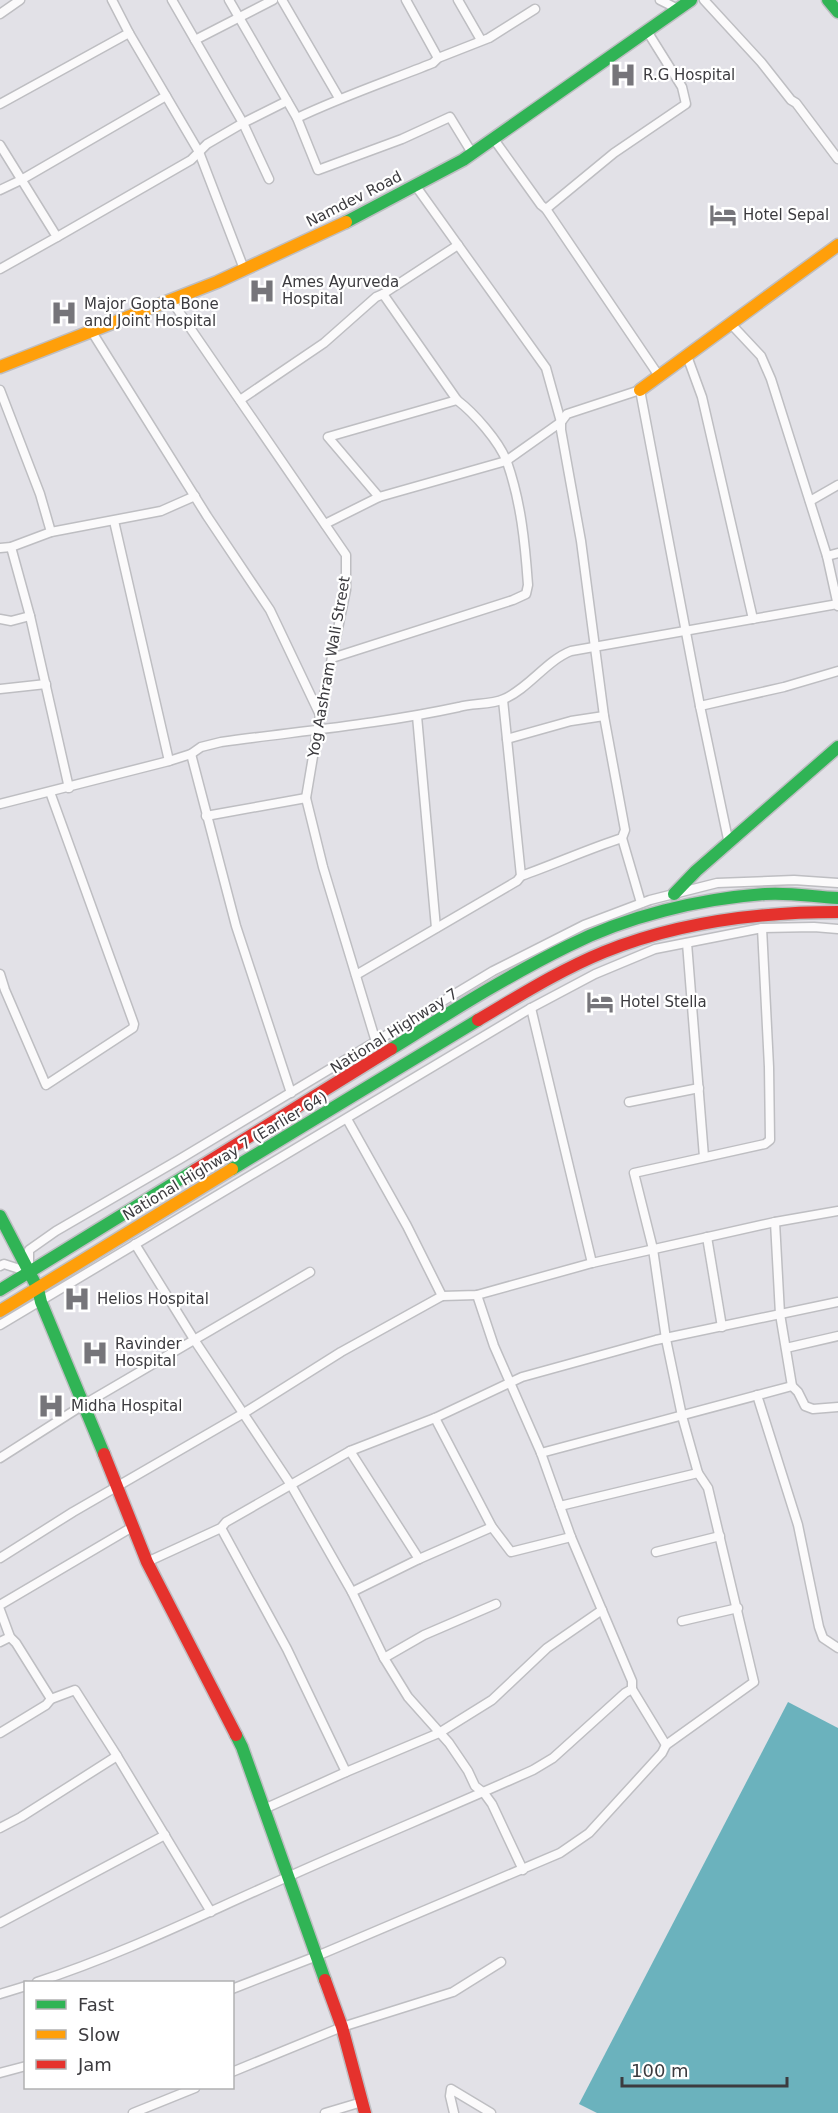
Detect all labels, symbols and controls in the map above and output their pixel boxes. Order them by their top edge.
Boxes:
hospital icon: R.G Hospital [608,60,638,90]
place label: R.G Hospital [643,66,735,84]
street label: Namdev Road [303,167,405,231]
hotel icon: Hotel Sepal [708,200,738,230]
place label: Hotel Sepal [743,206,829,224]
place label: Ames Ayurveda Hospital [282,273,399,308]
hospital icon: Ames Ayurveda Hospital [247,276,277,306]
place label: Major Gopta Bone and Joint Hospital [84,295,219,330]
hospital icon: Major Gopta Bone and Joint Hospital [49,298,79,328]
street label: Yog Aashram Wali Street [304,575,354,760]
street label: National Highway 7 [327,985,461,1077]
hotel icon: Hotel Stella [585,987,615,1017]
place label: Hotel Stella [620,993,707,1011]
street label: National Highway 7 (Earlier 64) [120,1088,330,1224]
hospital icon: Helios Hospital [62,1284,92,1314]
place label: Helios Hospital [97,1290,209,1308]
place label: Ravinder Hospital [115,1335,183,1370]
hospital icon: Ravinder Hospital [80,1338,110,1368]
hospital icon: Midha Hospital [36,1391,66,1421]
place label: Midha Hospital [71,1397,182,1415]
legend [24,1981,234,2089]
text: Fast [78,1994,114,2015]
text: Slow [78,2024,120,2045]
scale bar [622,2050,787,2088]
text: Jam [77,2054,112,2075]
text: 100 m [631,2060,689,2081]

